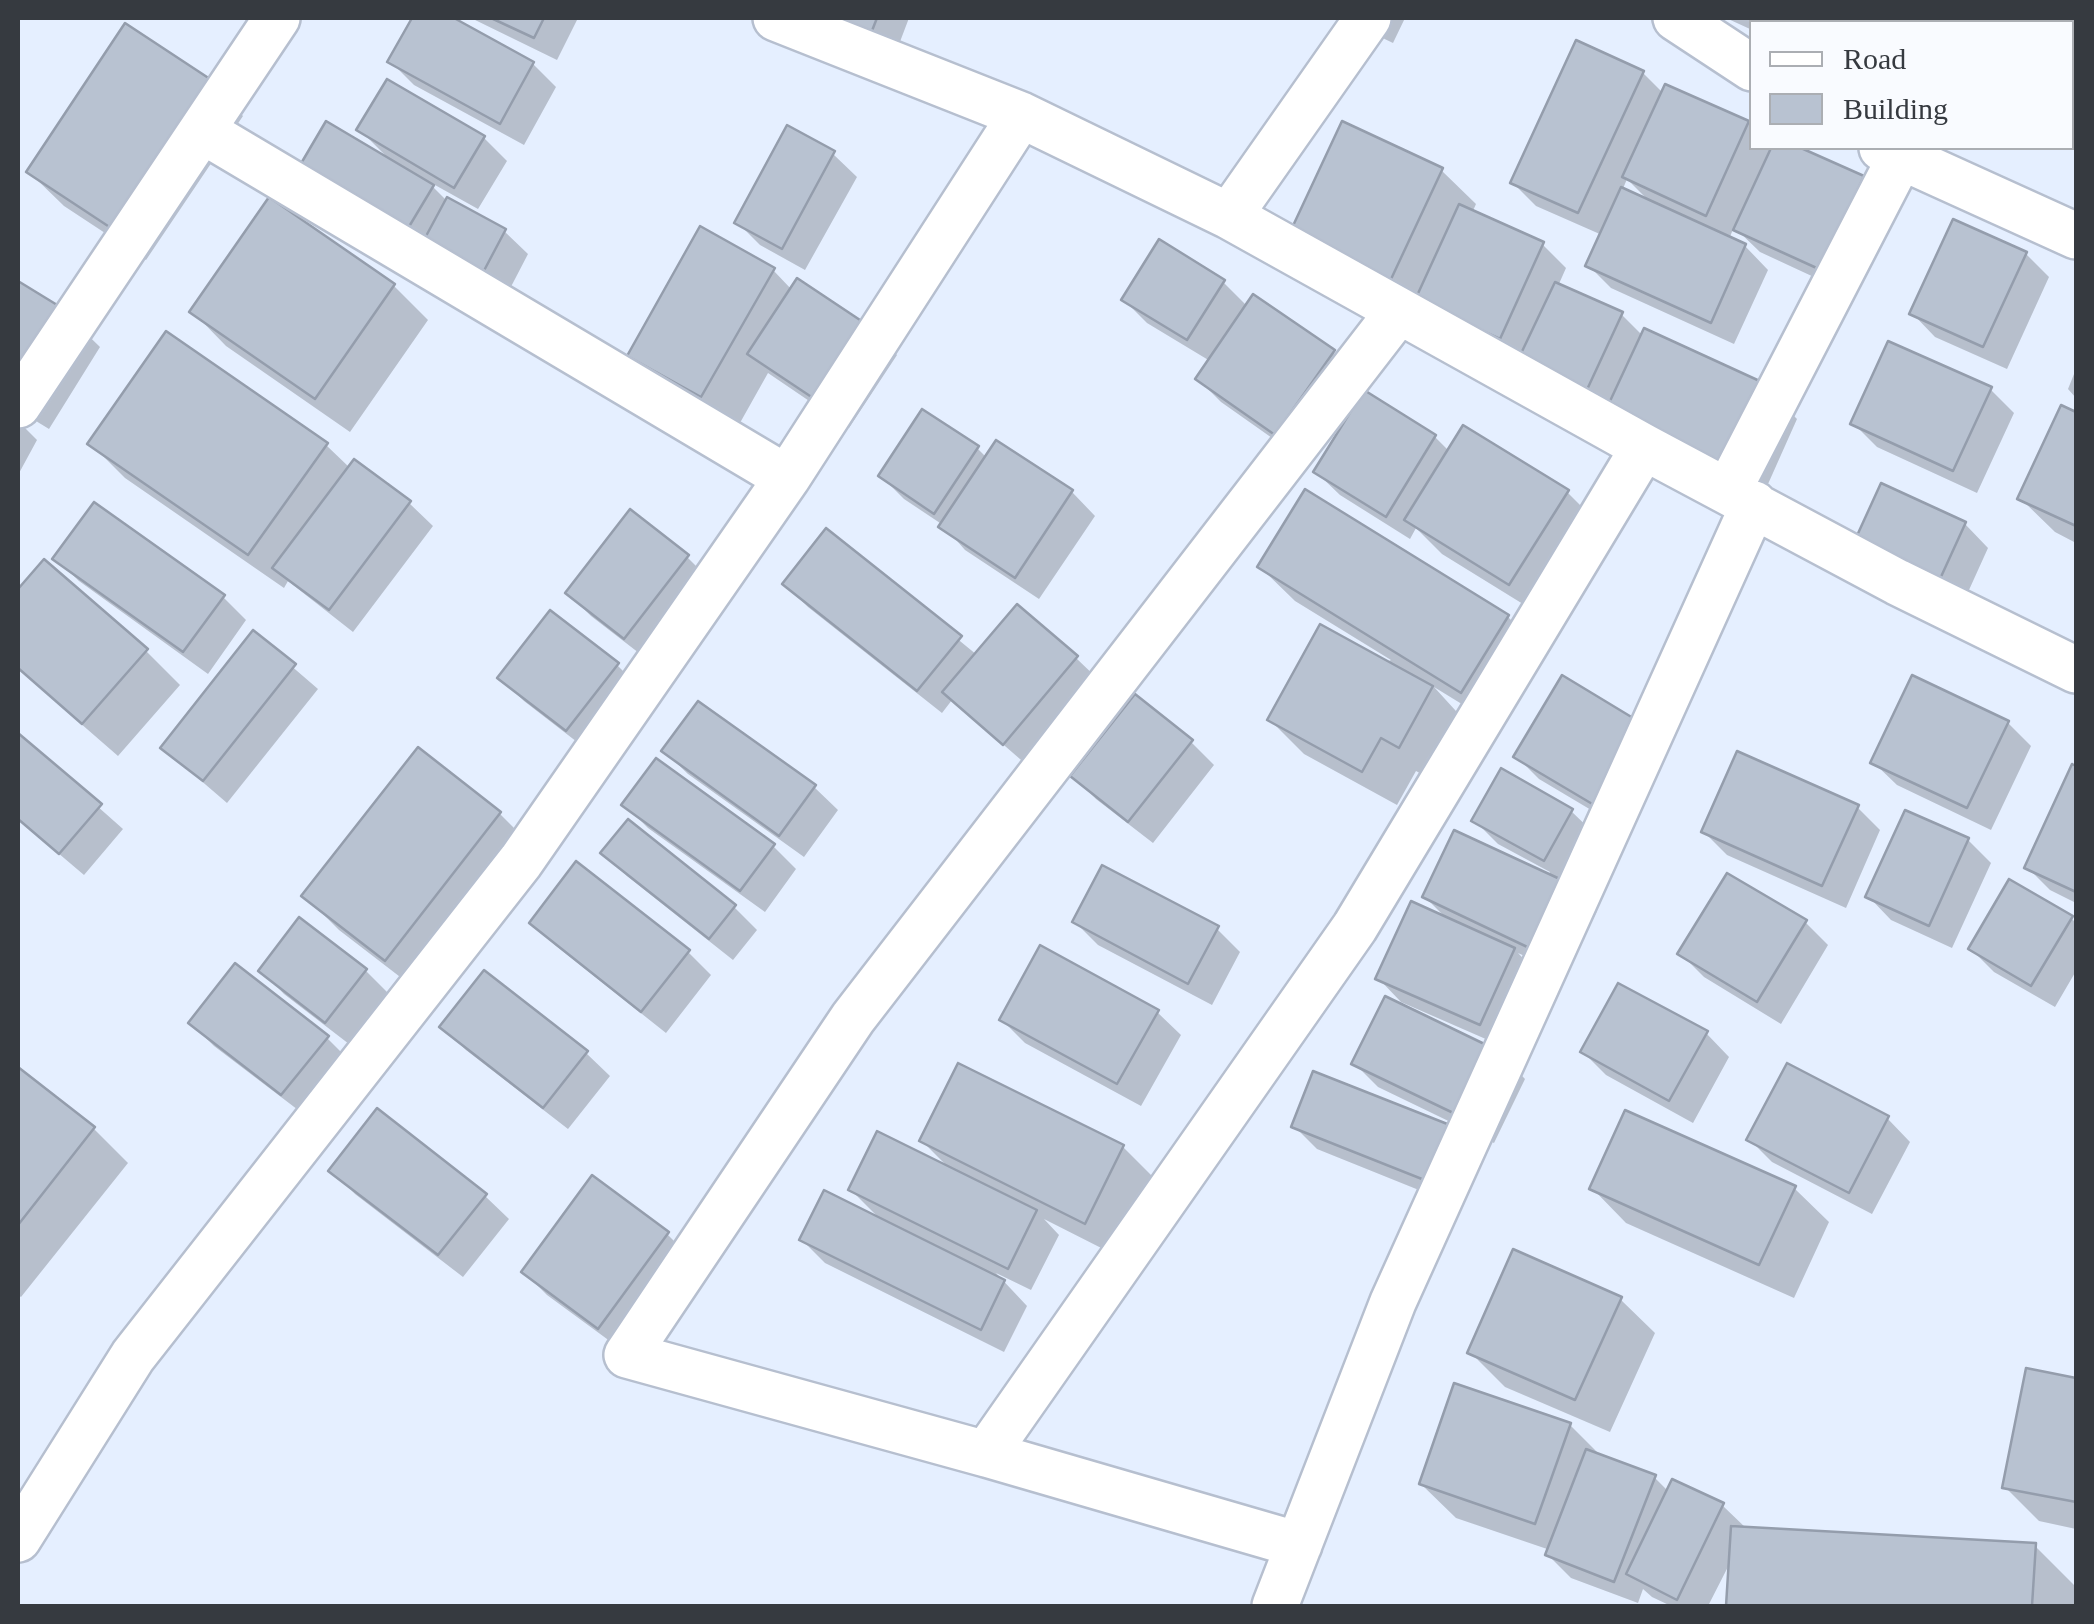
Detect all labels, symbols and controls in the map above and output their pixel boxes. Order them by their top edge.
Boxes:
legend [1749,20,2074,150]
text: Road [1843,42,1906,75]
text: Building [1843,92,1948,125]

